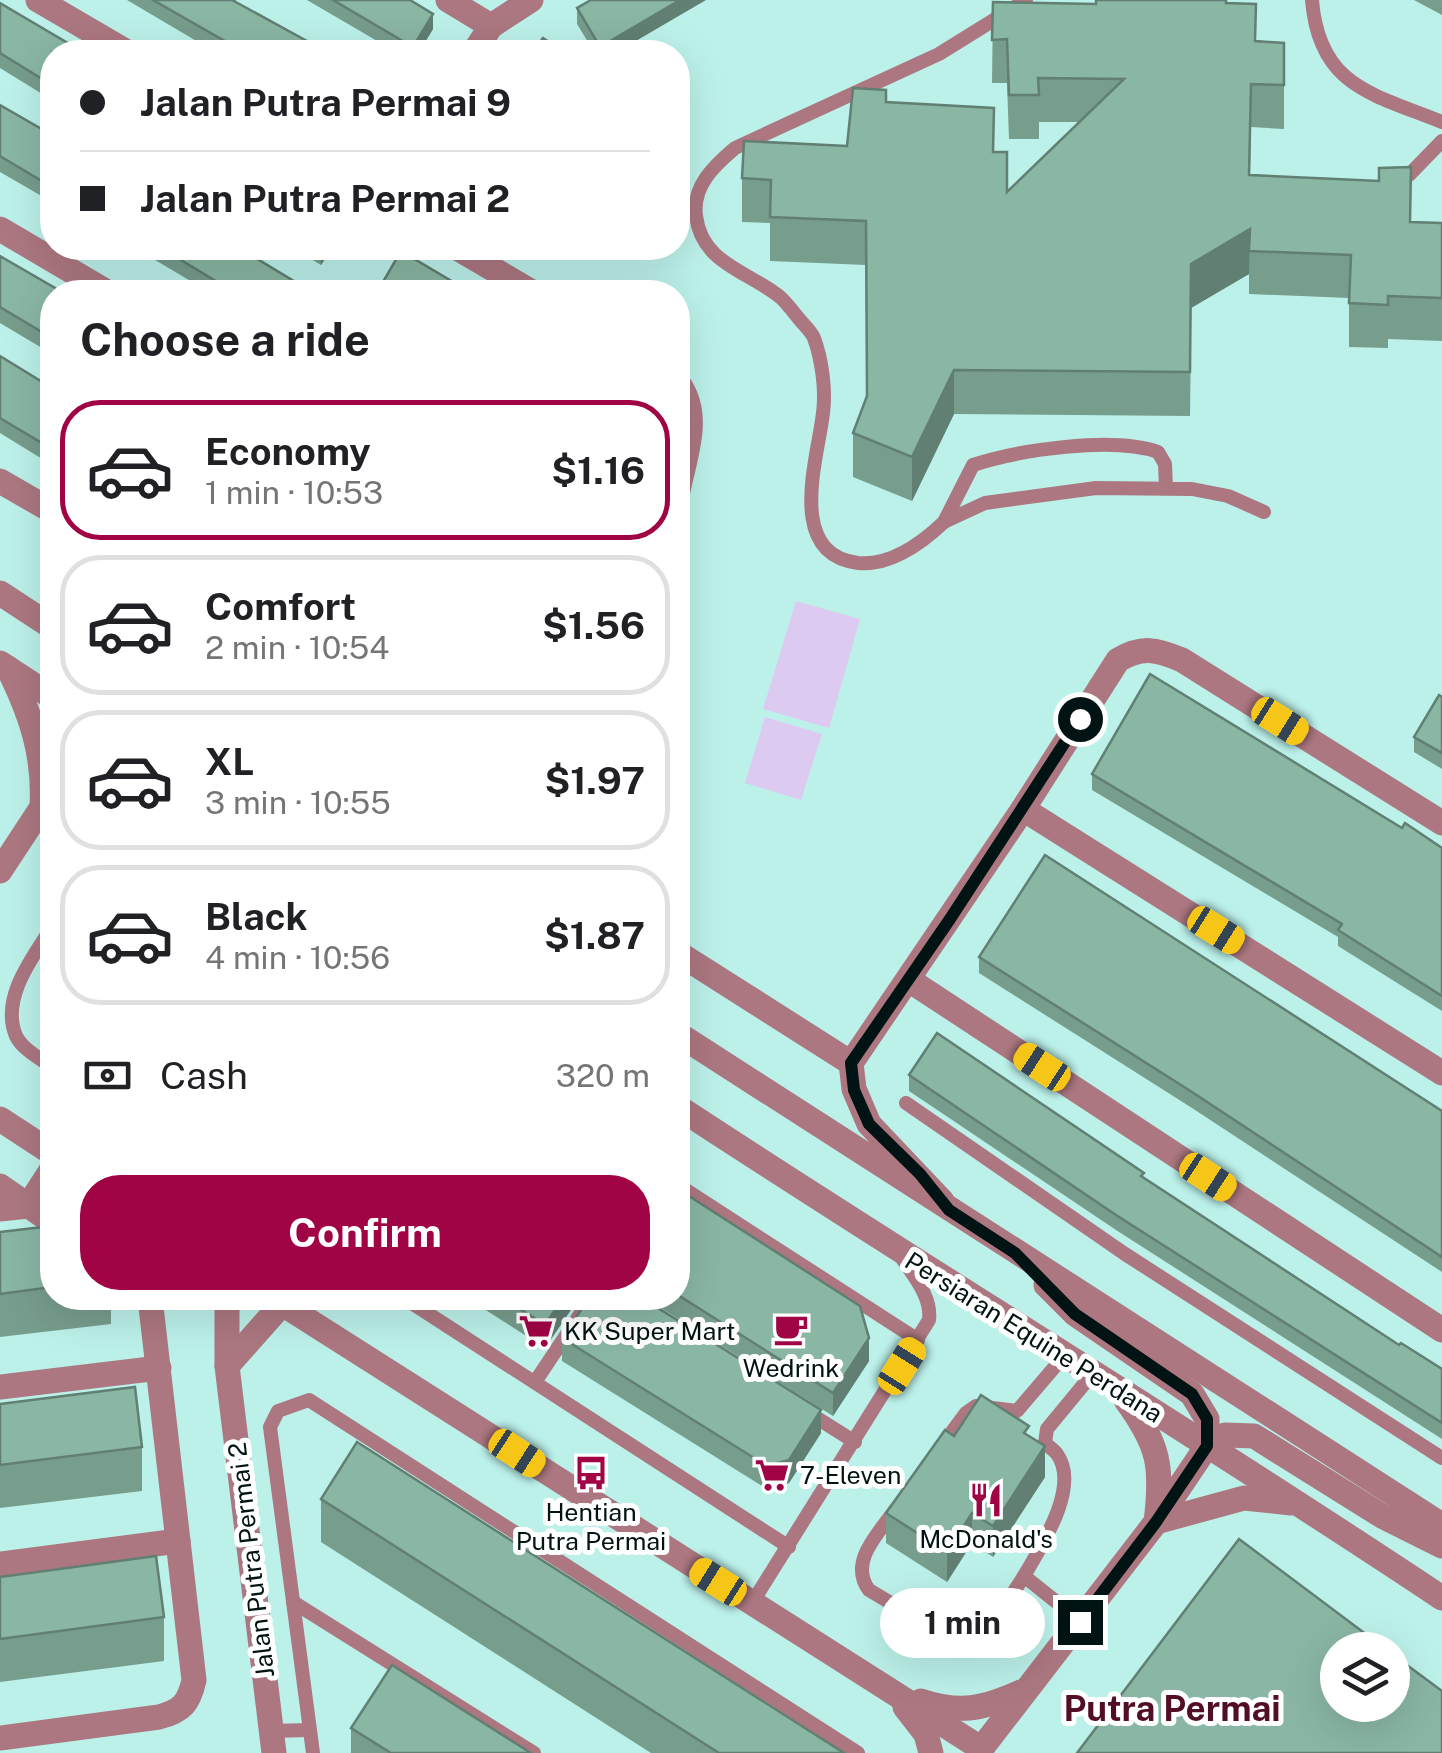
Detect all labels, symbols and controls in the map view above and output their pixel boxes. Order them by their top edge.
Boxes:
text: Jalan Putra Permai 9 [140,80,511,125]
text: Jalan Putra Permai 2 [140,176,510,221]
text: Choose a ride [80,313,370,366]
icon: car [85,425,175,515]
text: Economy [205,429,371,474]
text: $1.16 [551,448,645,493]
text: 1 min · 10:53 [205,474,383,511]
icon: car [85,580,175,670]
text: Comfort [205,584,356,629]
text: $1.56 [542,603,645,648]
text: 2 min · 10:54 [205,629,389,666]
car [1247,692,1313,750]
route start [1058,697,1103,742]
icon: car [85,735,175,825]
text: XL [205,739,254,784]
text: $1.97 [544,758,645,803]
text: 3 min · 10:55 [205,784,391,821]
icon: car [85,890,175,980]
text: Black [205,894,308,939]
car [1183,901,1249,959]
text: $1.87 [544,913,645,958]
text: 4 min · 10:56 [205,939,390,976]
car [1009,1038,1075,1096]
icon: cash [80,1048,135,1103]
text: Cash [160,1053,248,1098]
text: 320 m [556,1057,650,1094]
car [1175,1148,1241,1206]
button: Confirm [80,1175,650,1290]
street label: Persiaran Equine Perdana [900,1245,1168,1429]
cafe icon: Wedrink [772,1310,810,1348]
supermarket icon: KK Super Mart [517,1312,555,1350]
place label: KK Super Mart [564,1316,736,1346]
car [873,1333,931,1399]
place label: Wedrink [743,1353,839,1383]
car [484,1424,550,1482]
street label: Jalan Putra Permai 2 [222,1441,280,1679]
bus stop icon: Hentian Putra Permai [572,1454,610,1492]
supermarket icon: 7-Eleven [753,1456,791,1494]
place label: 7-Eleven [800,1460,901,1490]
restaurant icon: McDonald's [967,1481,1005,1519]
place label: Hentian Putra Permai [516,1497,666,1556]
place label: McDonald's [919,1524,1053,1554]
car [685,1553,751,1611]
callout: 1 min [880,1587,1045,1657]
route end [1058,1600,1103,1645]
text: 1 min [924,1604,1001,1641]
map controls [1320,1632,1410,1722]
button: layers [1320,1632,1410,1722]
district label: Putra Permai [1063,1688,1281,1729]

